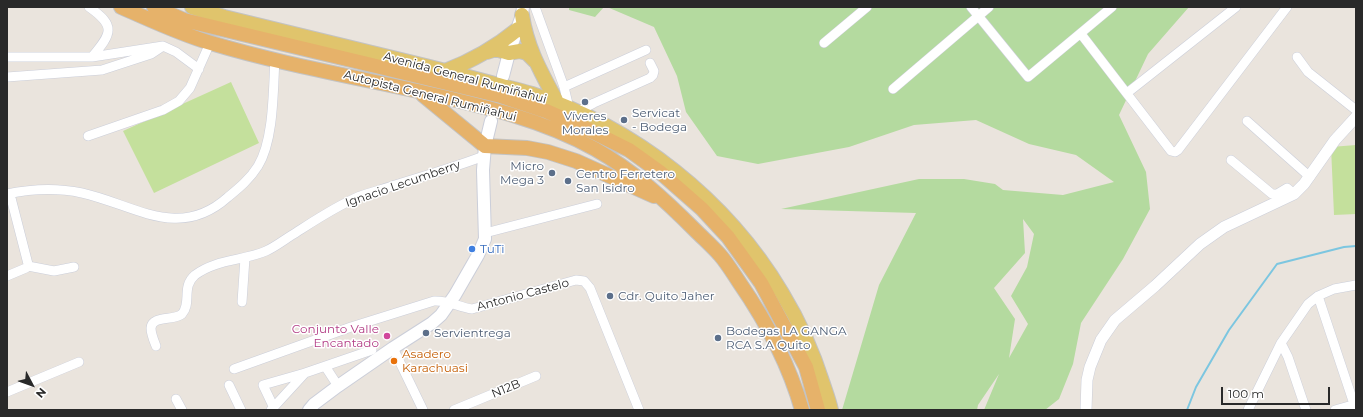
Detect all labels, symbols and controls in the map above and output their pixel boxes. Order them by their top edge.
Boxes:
street label: Avenida General Rumiñahui [382,49,548,107]
street label: Autopista General Rumiñahui [342,68,518,124]
marker: Víveres Morales [580,97,590,107]
place label: Servicat - Bodega [632,106,687,134]
place label: Víveres Morales [562,109,608,137]
marker: Servicat - Bodega [619,115,629,125]
street label: Ignacio Lecumberry [344,158,462,210]
place label: Micro Mega 3 [500,159,544,187]
place label: Centro Ferretero San Isidro [576,167,675,195]
marker: Micro Mega 3 [547,168,557,178]
marker: Centro Ferretero San Isidro [563,176,573,186]
place label: TuTi [480,242,505,256]
marker: TuTi [467,244,477,254]
street label: Antonio Castelo [475,276,571,314]
place label: Cdr. Quito Jaher [618,289,715,303]
marker: Cdr. Quito Jaher [605,291,615,301]
place label: Conjunto Valle Encantado [292,322,379,350]
place label: Bodegas LA GANGA RCA S.A Quito [726,324,847,352]
place label: Servientrega [434,326,511,340]
marker: Servientrega [421,328,431,338]
marker: Conjunto Valle Encantado [382,331,392,341]
marker: Bodegas LA GANGA RCA S.A Quito [713,333,723,343]
place label: Asadero Karachuasi [402,347,468,375]
marker: Asadero Karachuasi [389,356,399,366]
north arrow [12,365,52,405]
street label: N12B [489,377,523,401]
scale bar [1223,379,1332,405]
text: N [33,385,49,401]
text: 100 m [1228,386,1264,401]

